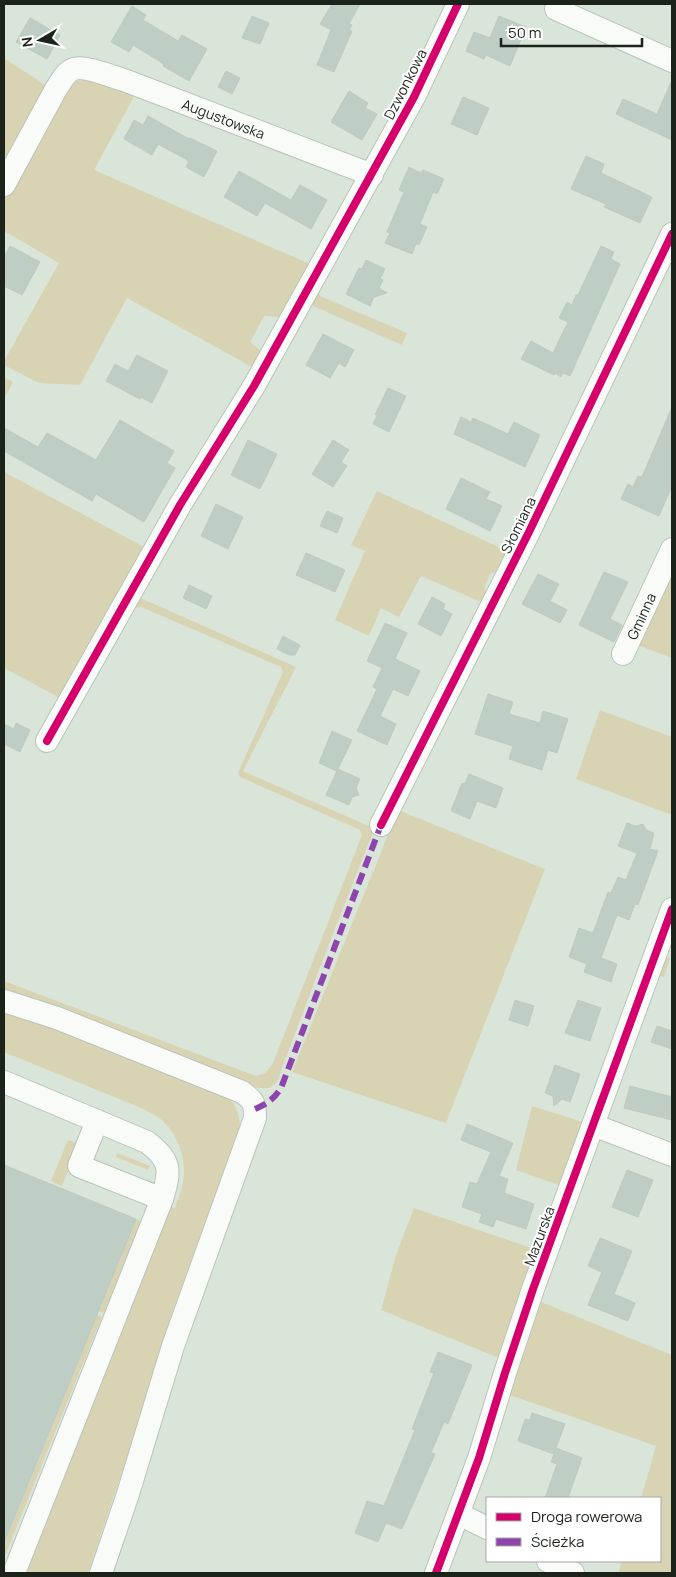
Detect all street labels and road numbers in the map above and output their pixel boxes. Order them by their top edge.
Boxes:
street label: Dzwonkowa [379,45,431,123]
street label: Augustowska [180,94,268,143]
street label: Słomiana [496,493,540,557]
street label: Gminna [622,590,660,642]
street label: Mazurska [519,1204,559,1268]

